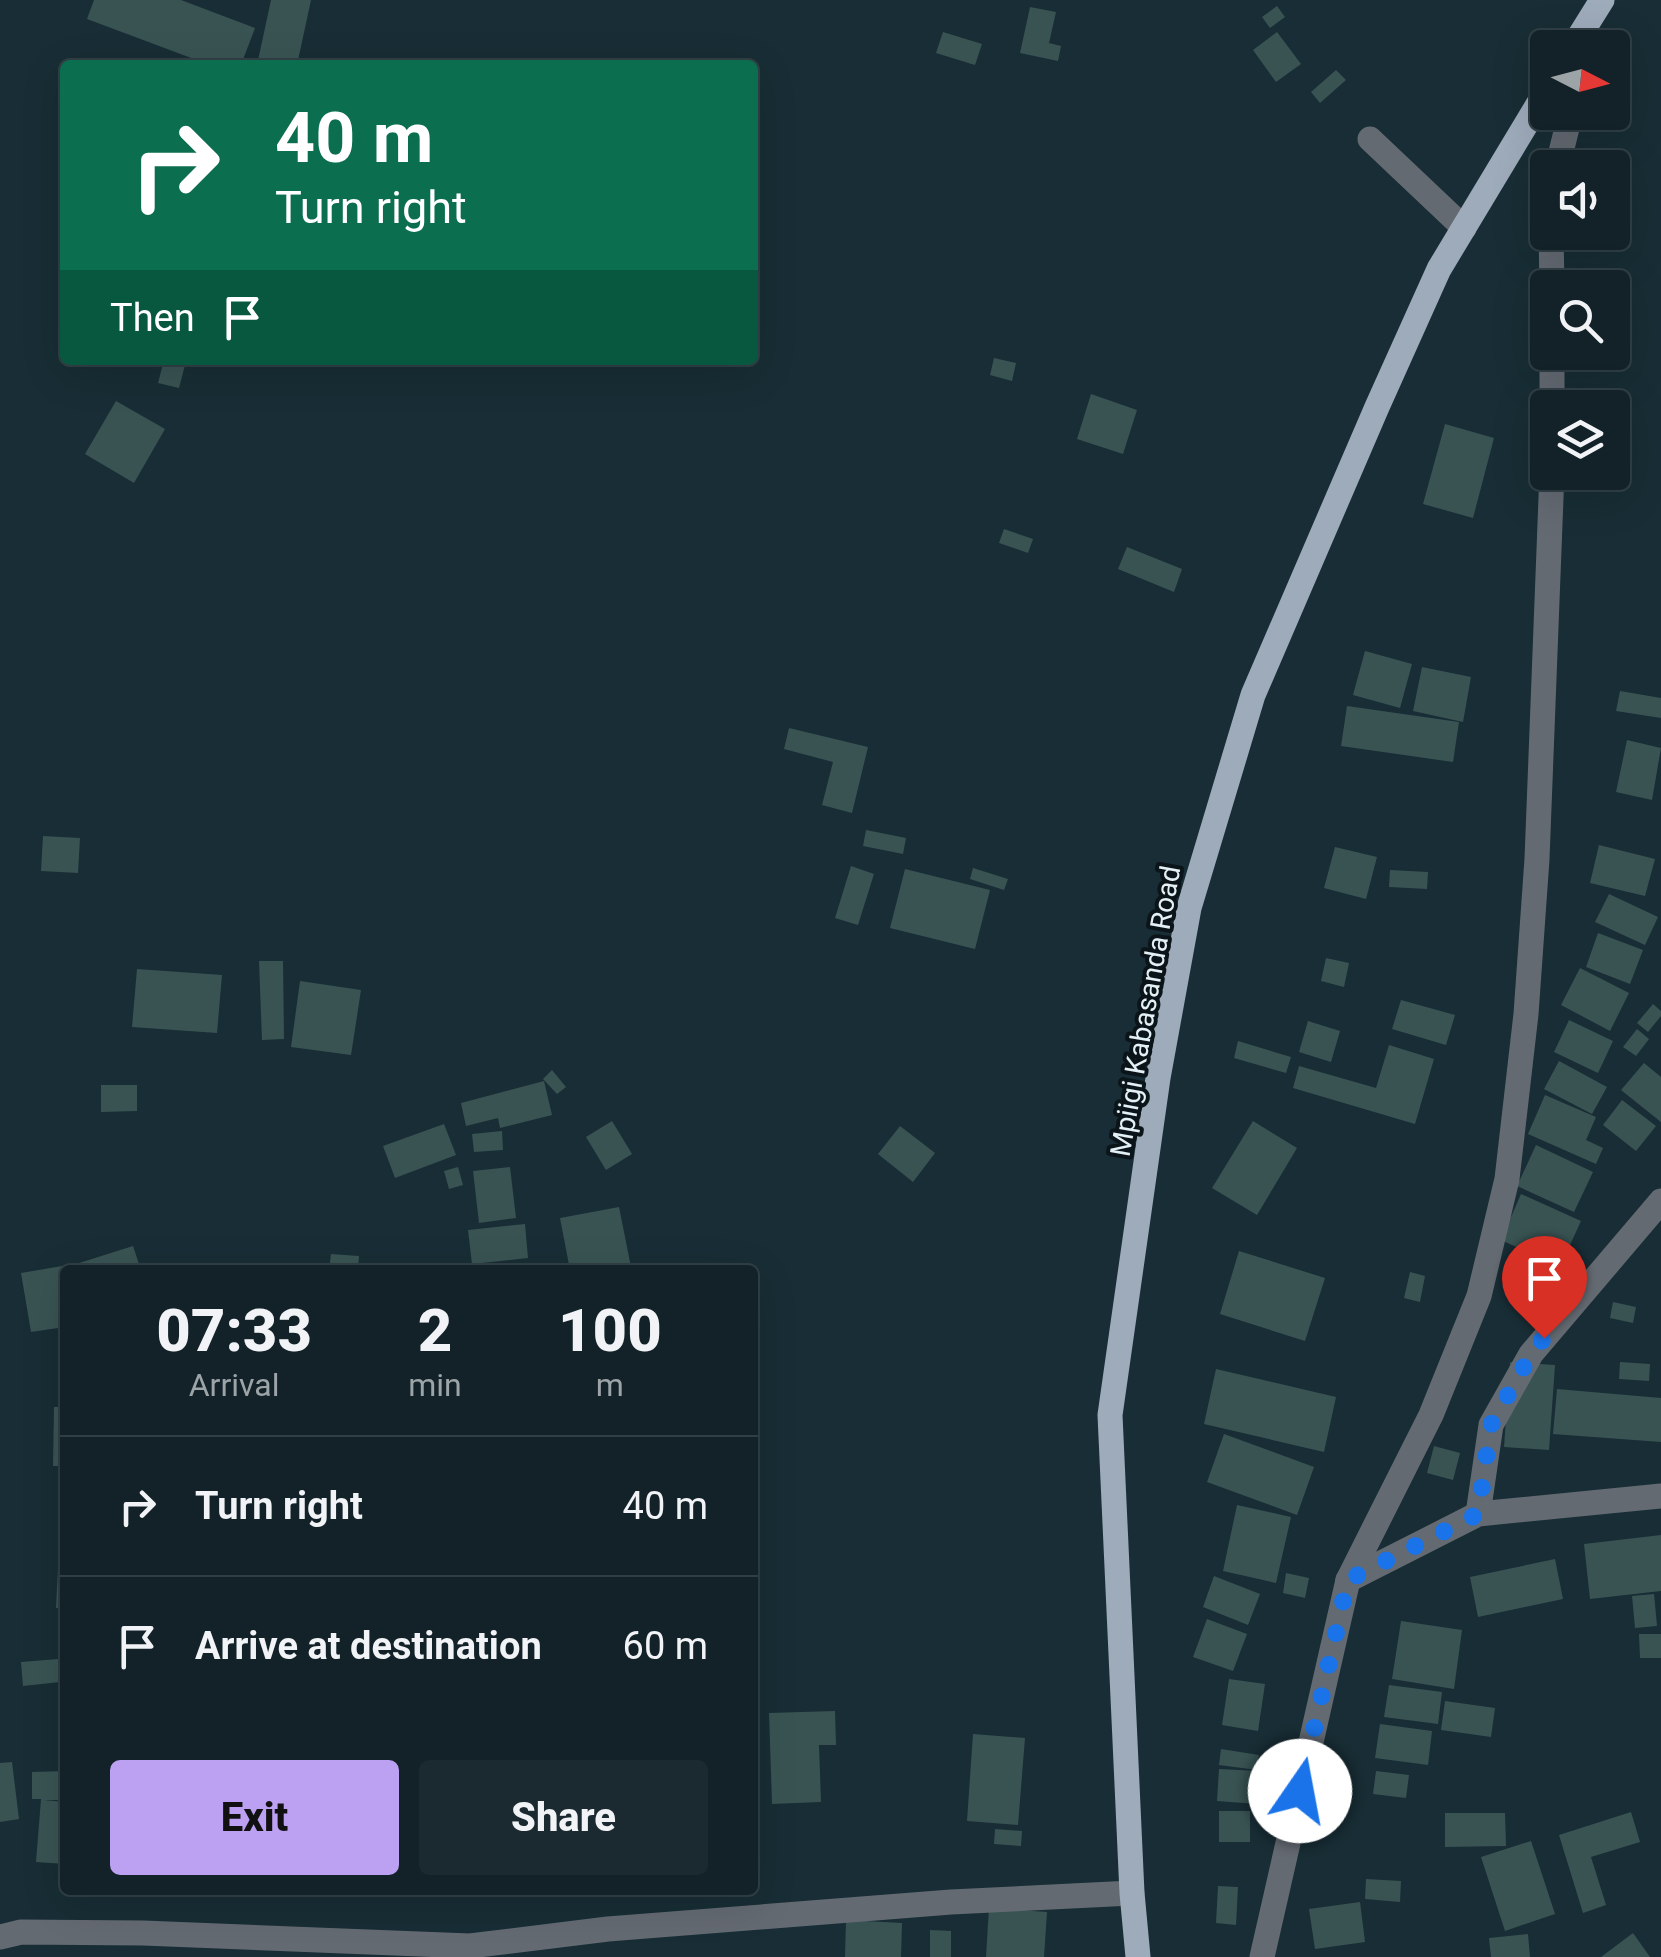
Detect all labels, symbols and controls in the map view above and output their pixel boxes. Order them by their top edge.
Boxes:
north arrow [1530,30,1630,130]
map controls [1530,30,1630,490]
text: 40 m [275,97,433,179]
icon: right [110,100,240,230]
button: sound [1530,150,1630,250]
text: Turn right [275,181,467,234]
button: search [1530,270,1630,370]
icon: arrive [215,290,270,345]
text: Then [110,296,195,340]
button: layers [1530,390,1630,490]
street label: Mpiigi Kabasanda Road [1104,863,1187,1159]
pin [1502,1236,1587,1339]
icon: arrive [1517,1251,1572,1306]
text: 07:33 [156,1295,312,1366]
text: 2 [418,1295,452,1366]
text: 100 [558,1295,662,1366]
text: Arrival [189,1366,280,1404]
text: min [408,1366,462,1404]
text: m [596,1366,624,1404]
icon: right [110,1479,165,1534]
text: Turn right [195,1484,363,1528]
text: 40 m [623,1484,708,1528]
icon: arrive [110,1619,165,1674]
text: Arrive at destination [195,1624,542,1668]
text: 60 m [623,1624,708,1668]
position arrow [1248,1739,1352,1843]
button: Exit [110,1760,399,1875]
button: Share [419,1760,708,1875]

